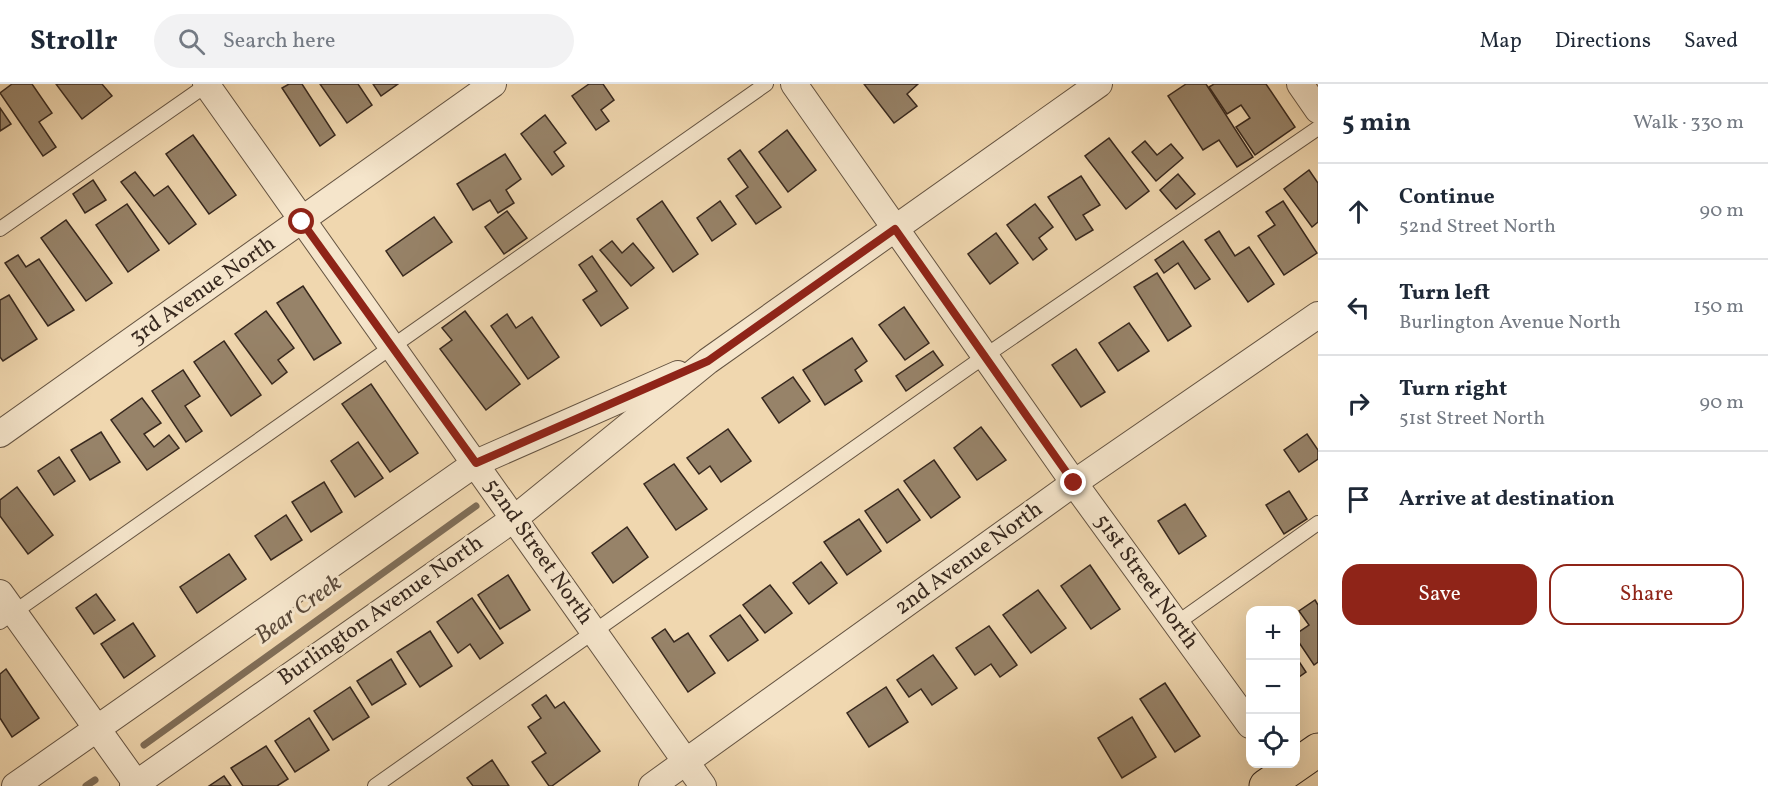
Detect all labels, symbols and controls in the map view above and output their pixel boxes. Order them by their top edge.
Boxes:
search box [154,14,574,68]
text: Strollr [30,22,118,61]
icon: search [175,25,208,58]
text: Search here [223,26,335,57]
text: Map [1480,27,1522,56]
text: Directions [1555,27,1651,56]
text: Saved [1684,27,1738,56]
text: 5 min [1342,105,1411,141]
text: Walk · 330 m [1633,109,1744,137]
text: Continue [1399,182,1495,213]
icon: ahead [1342,195,1375,228]
text: 90 m [1700,197,1744,225]
route start [288,208,314,234]
text: 52nd Street North [1399,213,1556,241]
street label: 3rd Avenue North [124,229,282,353]
text: Turn left [1399,278,1490,309]
icon: left [1342,291,1375,324]
text: 150 m [1693,293,1744,321]
text: Burlington Avenue North [1399,309,1621,337]
text: Turn right [1399,374,1507,405]
icon: right [1342,387,1375,420]
text: 90 m [1700,389,1744,417]
text: 51st Street North [1399,405,1545,433]
route end [1060,469,1086,495]
street label: 52nd Street North [476,472,600,632]
icon: arrive [1342,483,1375,516]
text: Arrive at destination [1399,484,1615,515]
street label: 2nd Avenue North [889,495,1049,623]
street label: 51st Street North [1086,508,1206,656]
street label: Burlington Avenue North [272,528,490,694]
button: Save [1342,564,1537,625]
button: Share [1549,564,1744,625]
water label: Bear Creek [249,567,349,653]
map controls [1246,606,1300,768]
button: + [1246,606,1300,660]
button: − [1246,660,1300,714]
button: locate [1246,714,1300,768]

